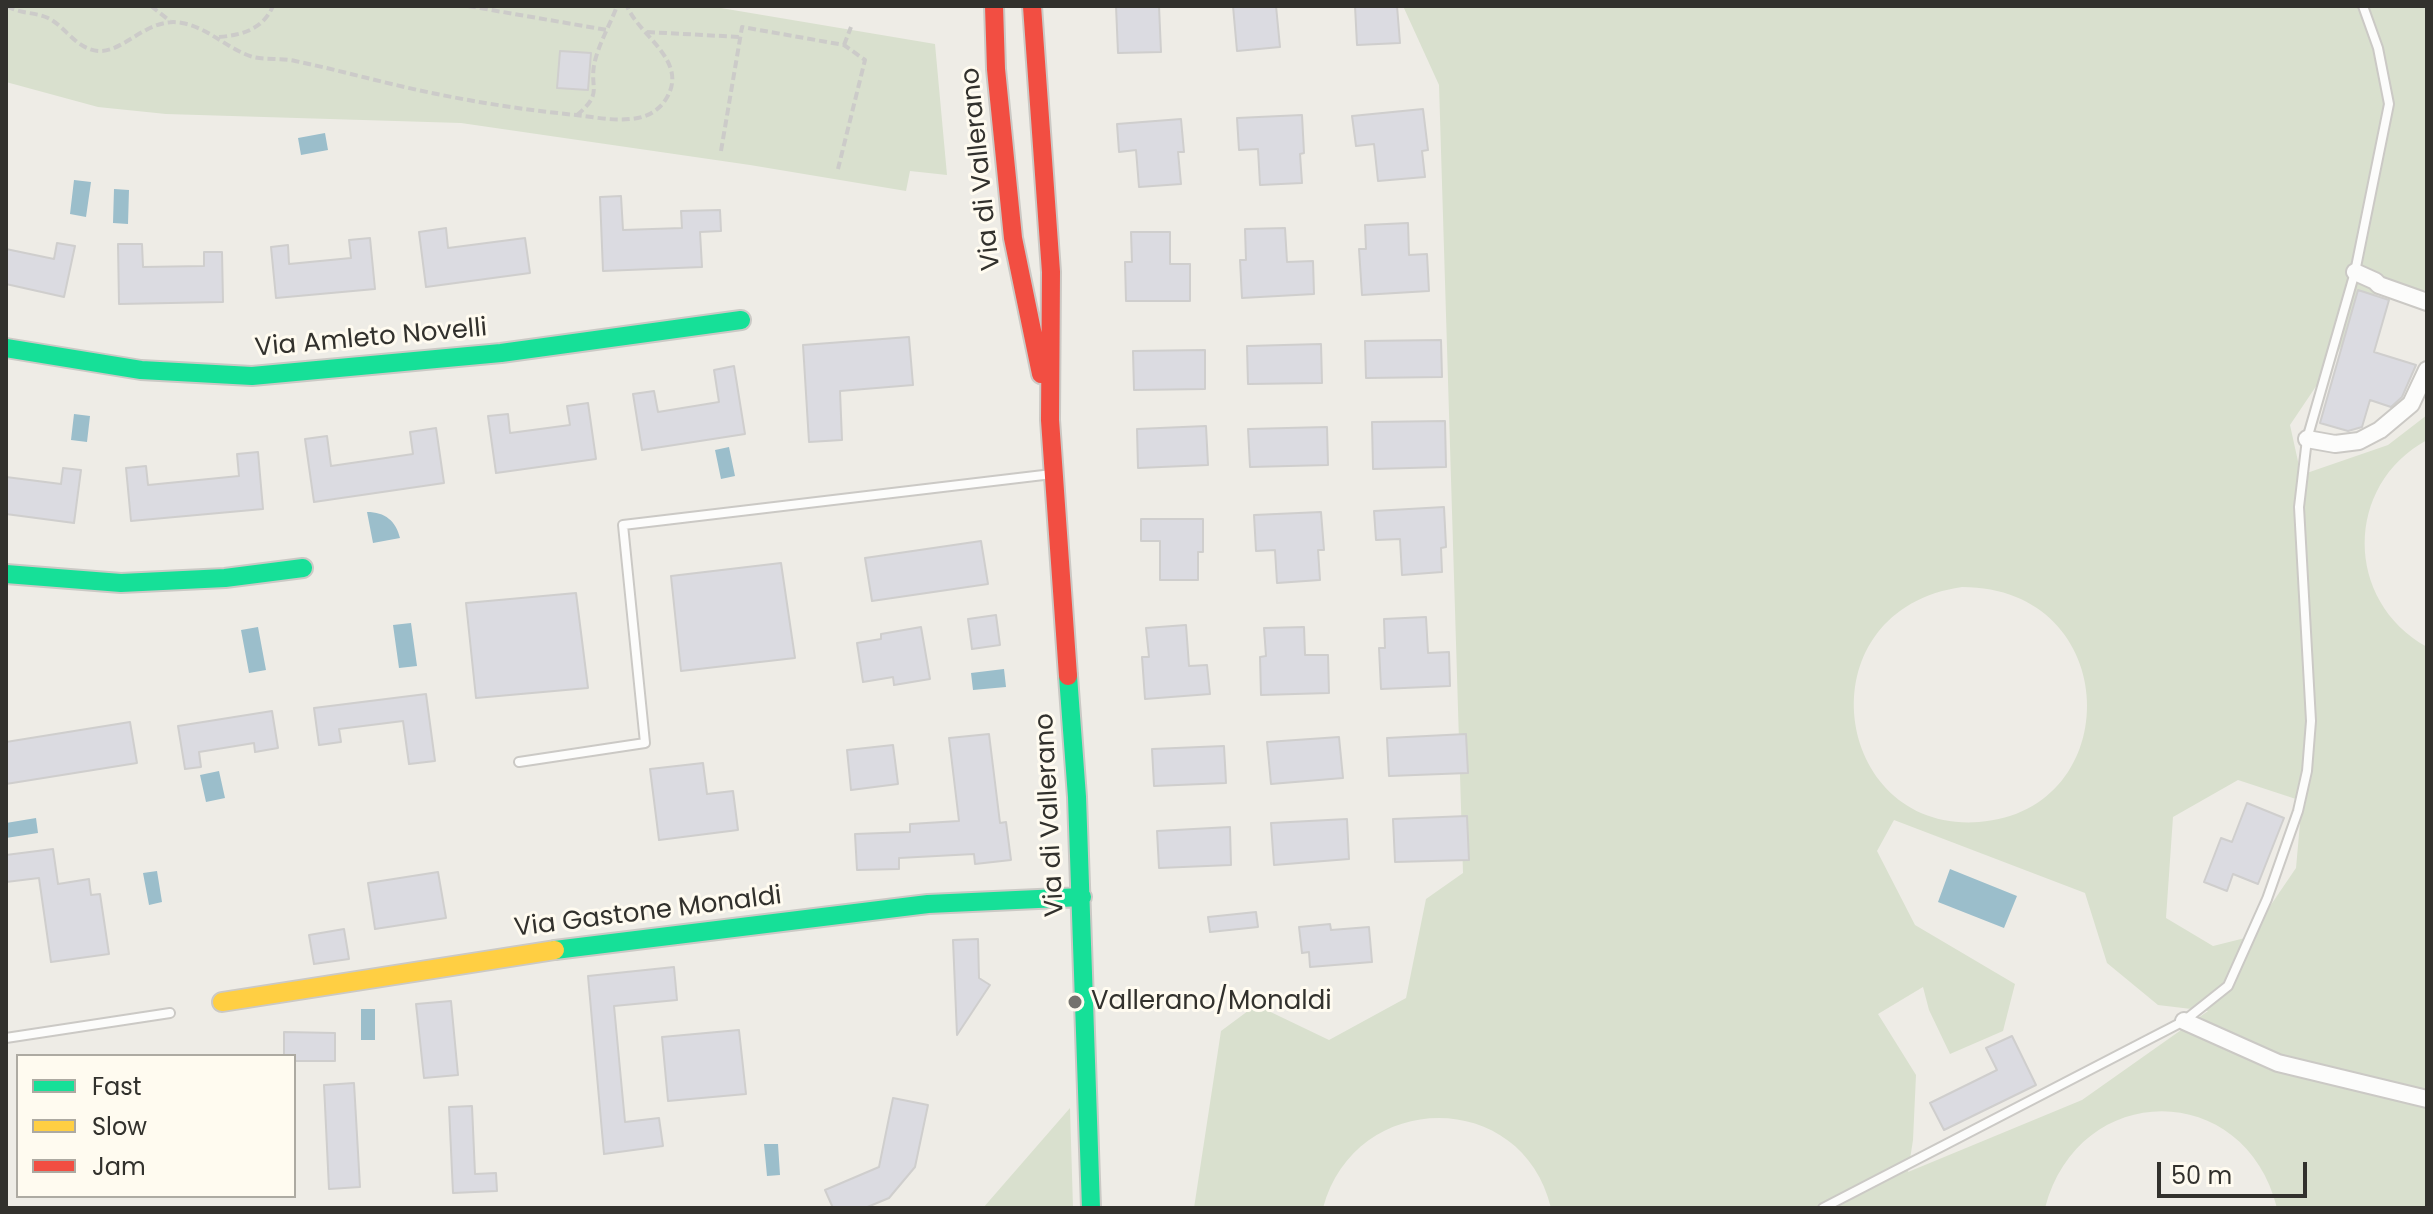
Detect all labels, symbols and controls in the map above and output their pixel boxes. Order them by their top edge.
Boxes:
street label: Via di Vallerano [956,66,1008,272]
street label: Via Amleto Novelli [254,313,488,365]
street label: Via di Vallerano [1030,712,1072,918]
street label: Via Gastone Monaldi [512,881,784,945]
place label: Vallerano/Monaldi [1091,986,1332,1018]
marker: Vallerano/Monaldi [1066,993,1084,1011]
legend [16,1054,296,1198]
text: Fast [92,1070,142,1103]
text: Slow [92,1110,147,1143]
scale bar [2161,1146,2311,1196]
text: Jam [92,1150,146,1183]
text: 50 m [2171,1159,2232,1192]

